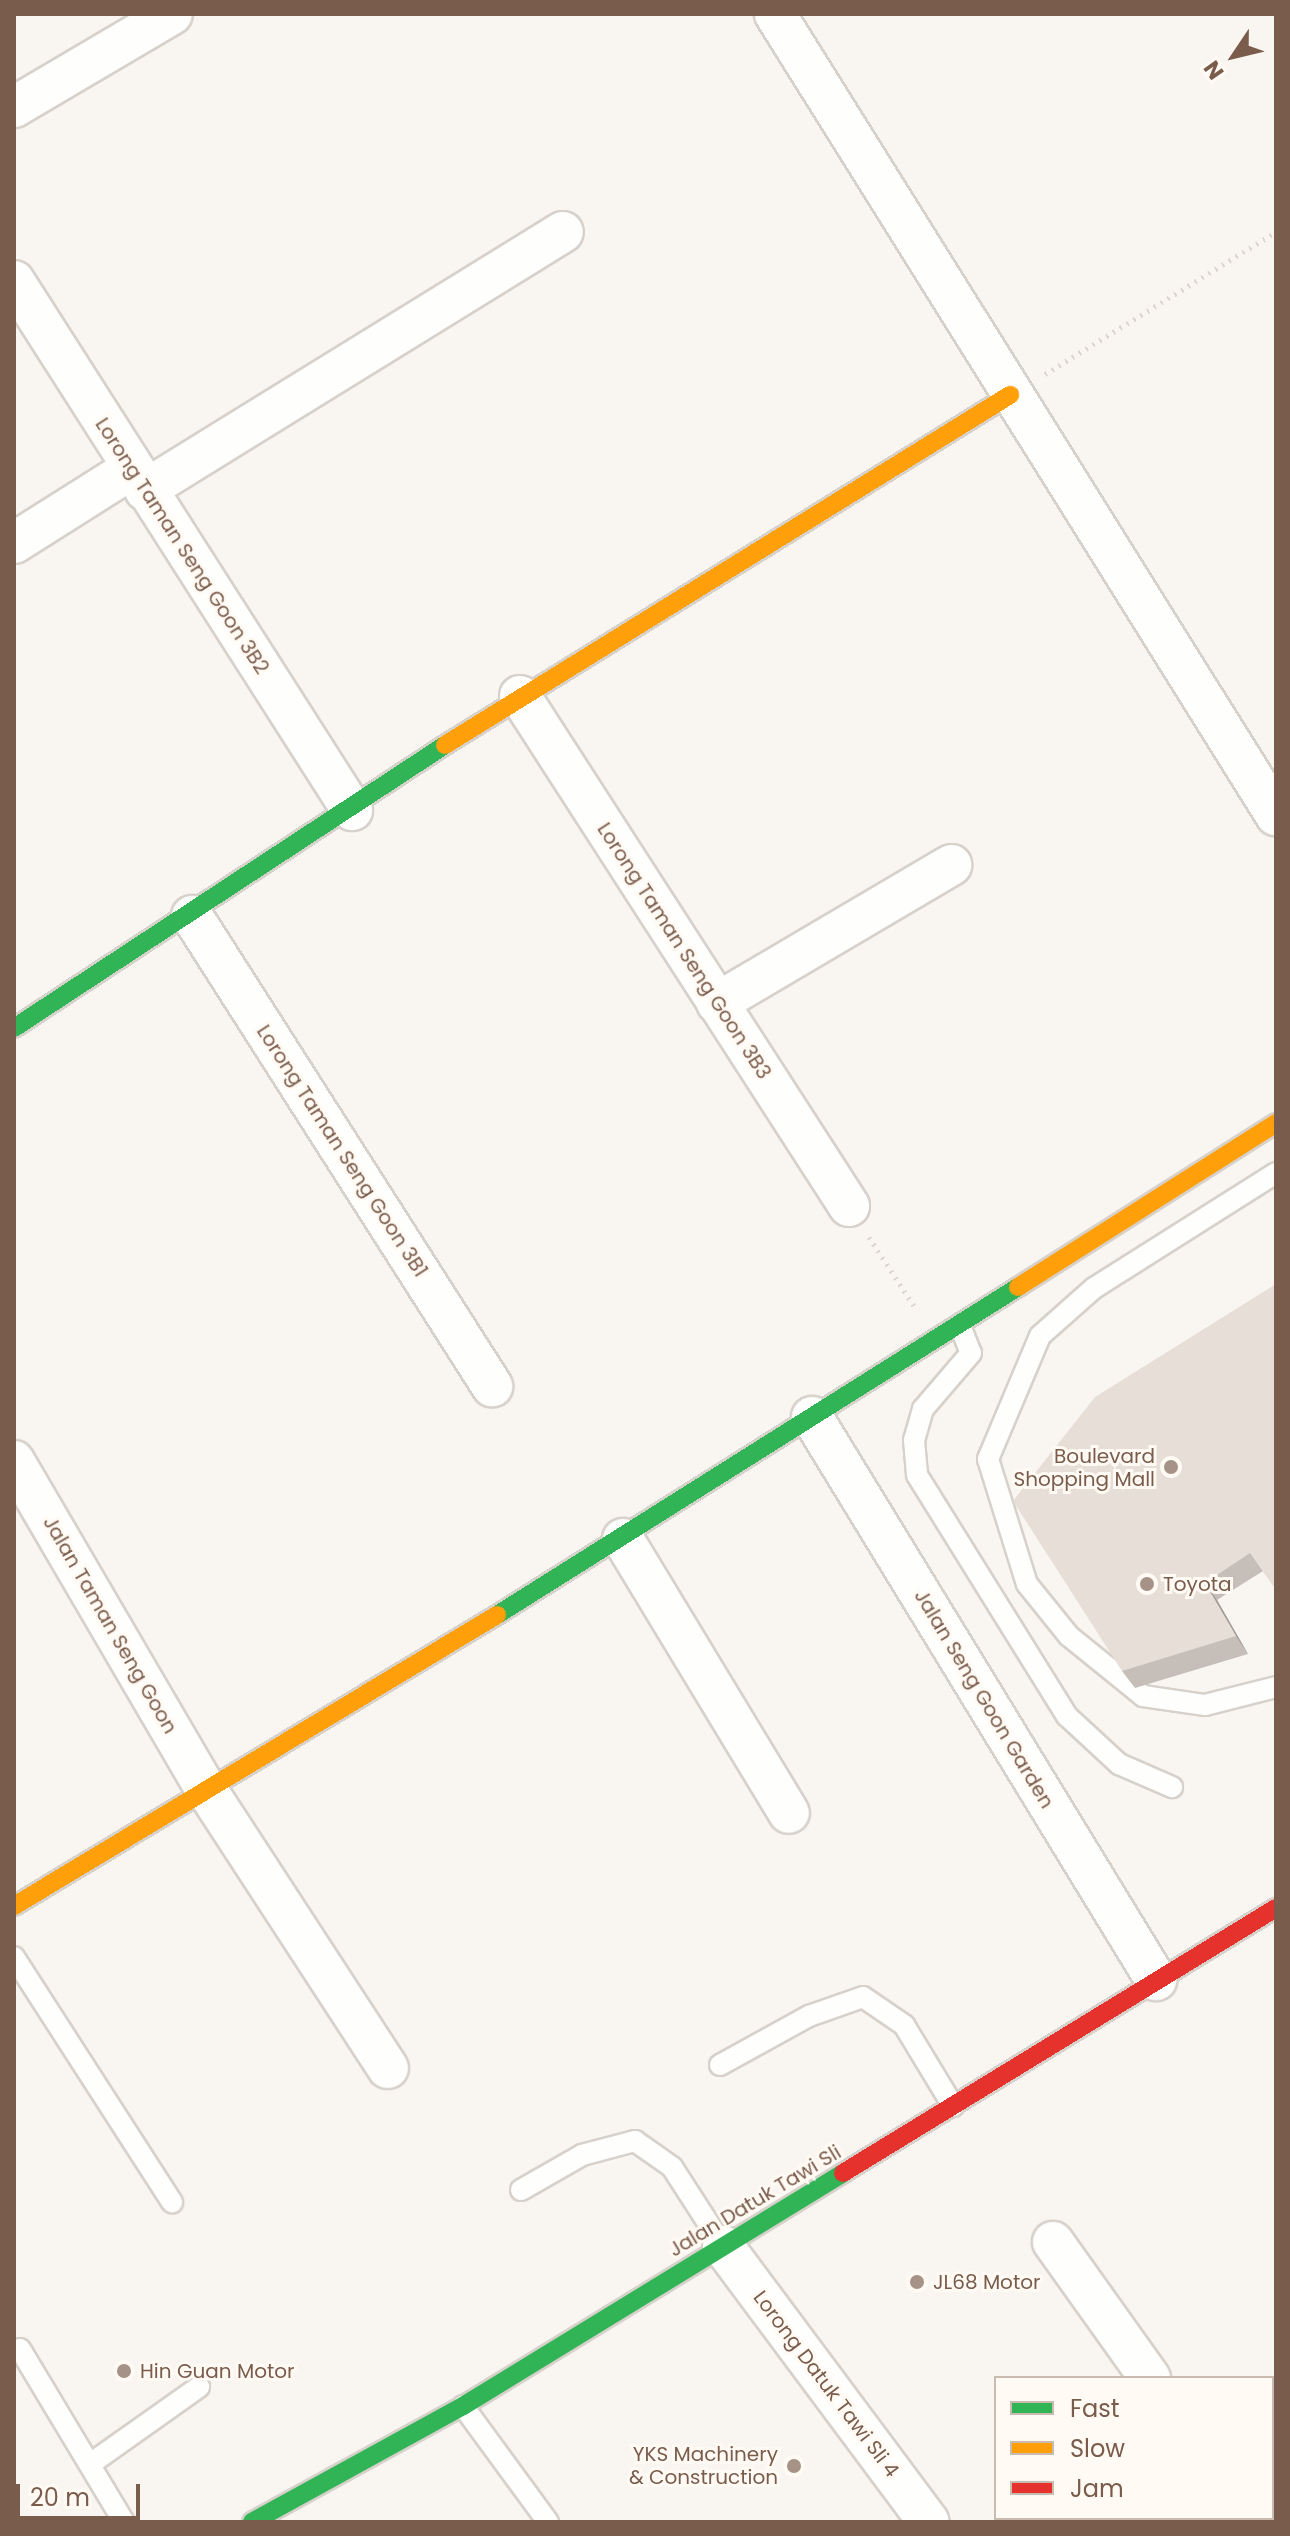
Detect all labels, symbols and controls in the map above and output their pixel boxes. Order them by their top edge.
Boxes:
north arrow [1194,16,1274,96]
text: N [1196,54,1231,86]
street label: Lorong Taman Seng Goon 3B2 [90,413,274,679]
street label: Lorong Taman Seng Goon 3B3 [592,818,776,1084]
street label: Lorong Taman Seng Goon 3B1 [251,1021,433,1281]
place label: Boulevard Shopping Mall [1013,1444,1155,1491]
marker: Boulevard Shopping Mall [1162,1458,1180,1476]
street label: Jalan Taman Seng Goon [38,1512,182,1738]
place label: Toyota [1163,1572,1231,1596]
marker: Toyota [1138,1575,1156,1593]
street label: Jalan Seng Goon Garden [909,1585,1059,1813]
street label: Jalan Datuk Tawi Sli [665,2140,845,2262]
place label: JL68 Motor [933,2270,1040,2294]
marker: JL68 Motor [908,2273,926,2291]
street label: Lorong Datuk Tawi Sli 4 [748,2286,904,2482]
place label: Hin Guan Motor [140,2359,294,2383]
marker: Hin Guan Motor [115,2362,133,2380]
legend [994,2376,1274,2520]
text: Fast [1070,2392,1120,2425]
text: Slow [1070,2432,1125,2465]
place label: YKS Machinery & Construction [629,2442,778,2489]
marker: YKS Machinery & Construction [785,2457,803,2475]
scale bar [20,2468,144,2518]
text: Jam [1070,2472,1124,2505]
text: 20 m [30,2481,90,2514]

